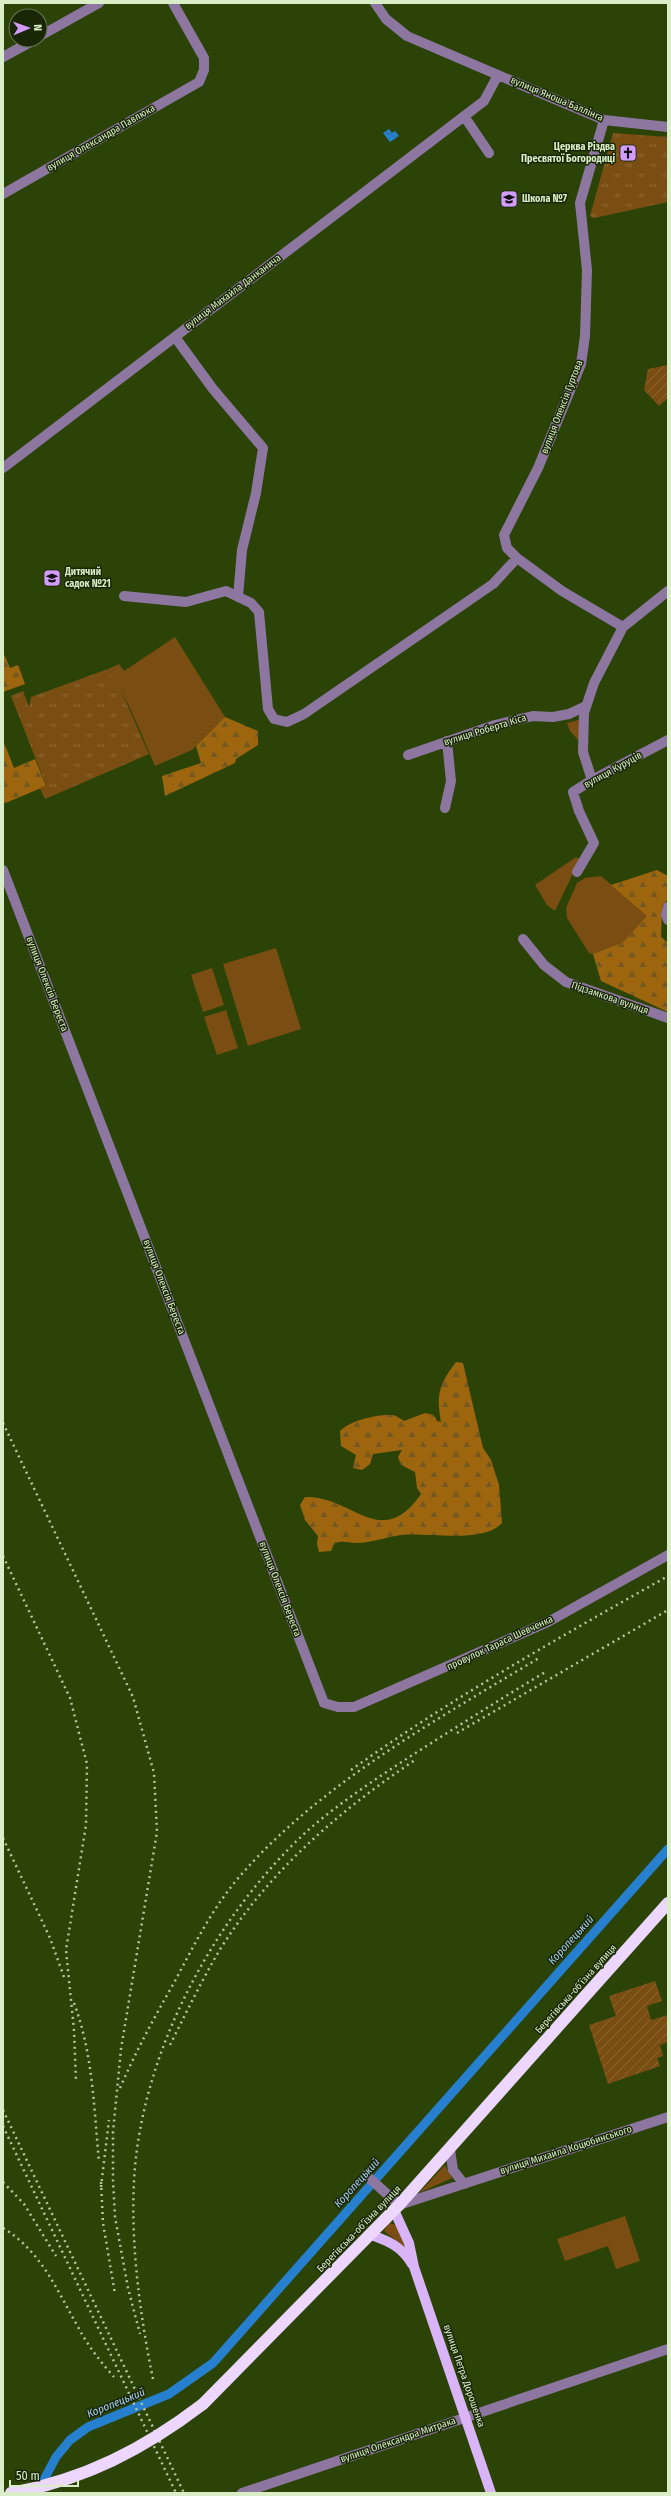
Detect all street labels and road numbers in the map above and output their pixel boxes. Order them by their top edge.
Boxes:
street label: вулиця Яноша Баллінга [509,73,606,124]
street label: вулиця Олександра Павлюка [45,102,157,174]
street label: вулиця Михайла Данканича [182,252,284,332]
street label: вулиця Олексія Гуртова [538,358,585,456]
street label: вулиця Роберта Кіса [442,711,528,748]
street label: вулиця Куруців [581,748,644,791]
street label: вулиця Олексія Береста [23,934,72,1033]
street label: Підзамкова вулиця [570,978,651,1017]
street label: вулиця Олексія Береста [140,1237,189,1336]
street label: вулиця Олексія Береста [256,1539,305,1638]
street label: провулок Тараса Шевченка [445,1613,555,1673]
street label: Берегівська-обʼїзна вулиця [532,1941,619,2036]
street label: вулиця Михайла Коцюбинського [498,2123,634,2177]
street label: Берегівська-обʼїзна вулиця [314,2182,404,2275]
street label: вулиця Петра Дорошенка [441,2323,487,2429]
street label: вулиця Олександра Митрака [339,2415,457,2465]

